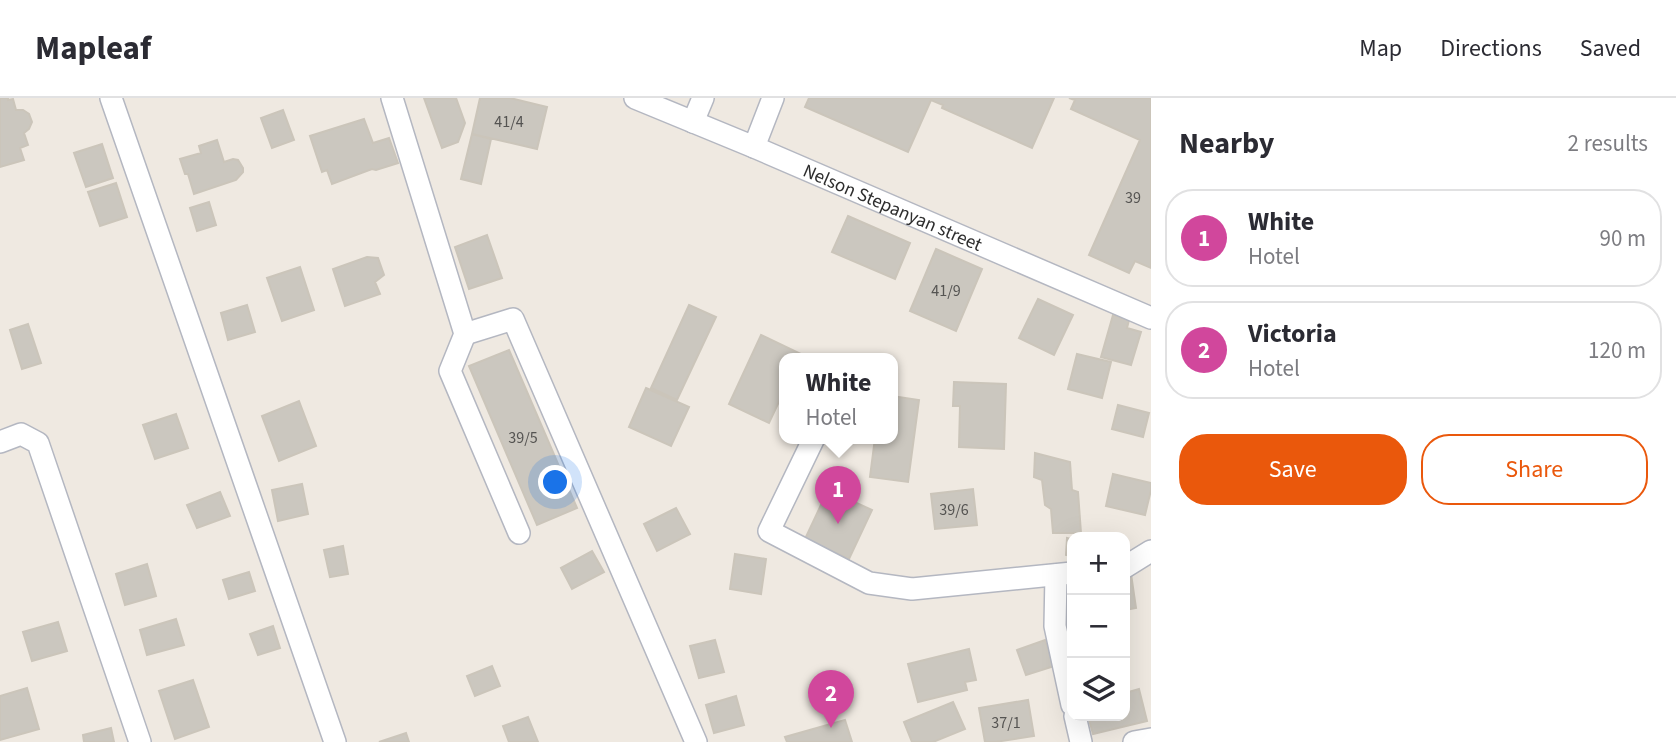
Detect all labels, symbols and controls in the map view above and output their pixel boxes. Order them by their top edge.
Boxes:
text: Mapleaf [35,25,151,72]
text: Map [1359,31,1402,66]
text: Directions [1440,31,1542,66]
text: Saved [1580,31,1641,66]
house number: 41/4 [494,111,524,133]
text: Nearby [1179,122,1274,165]
text: 2 results [1568,127,1648,160]
street label: Nelson Stepanyan street [799,158,987,259]
house number: 39 [1125,187,1141,209]
text: White [1248,203,1314,240]
text: 1 [1198,222,1210,255]
text: 90 m [1599,222,1646,255]
text: Hotel [1248,240,1300,273]
house number: 41/9 [931,280,961,302]
text: Victoria [1248,315,1337,352]
text: 2 [1198,334,1210,367]
text: 120 m [1588,334,1646,367]
text: Hotel [1248,352,1300,385]
popup [779,353,898,444]
text: White [805,364,872,401]
text: Hotel [805,401,857,434]
house number: 39/5 [508,427,538,449]
button: Save [1179,434,1407,505]
button: Share [1421,434,1648,505]
your location [538,465,572,499]
pin: 1 [815,466,861,524]
house number: 39/6 [939,499,969,521]
map controls [1067,532,1130,721]
button: + [1067,532,1130,595]
button: − [1067,595,1130,658]
button: layers [1067,658,1130,721]
pin: 2 [808,670,854,728]
house number: 37/1 [991,712,1021,734]

